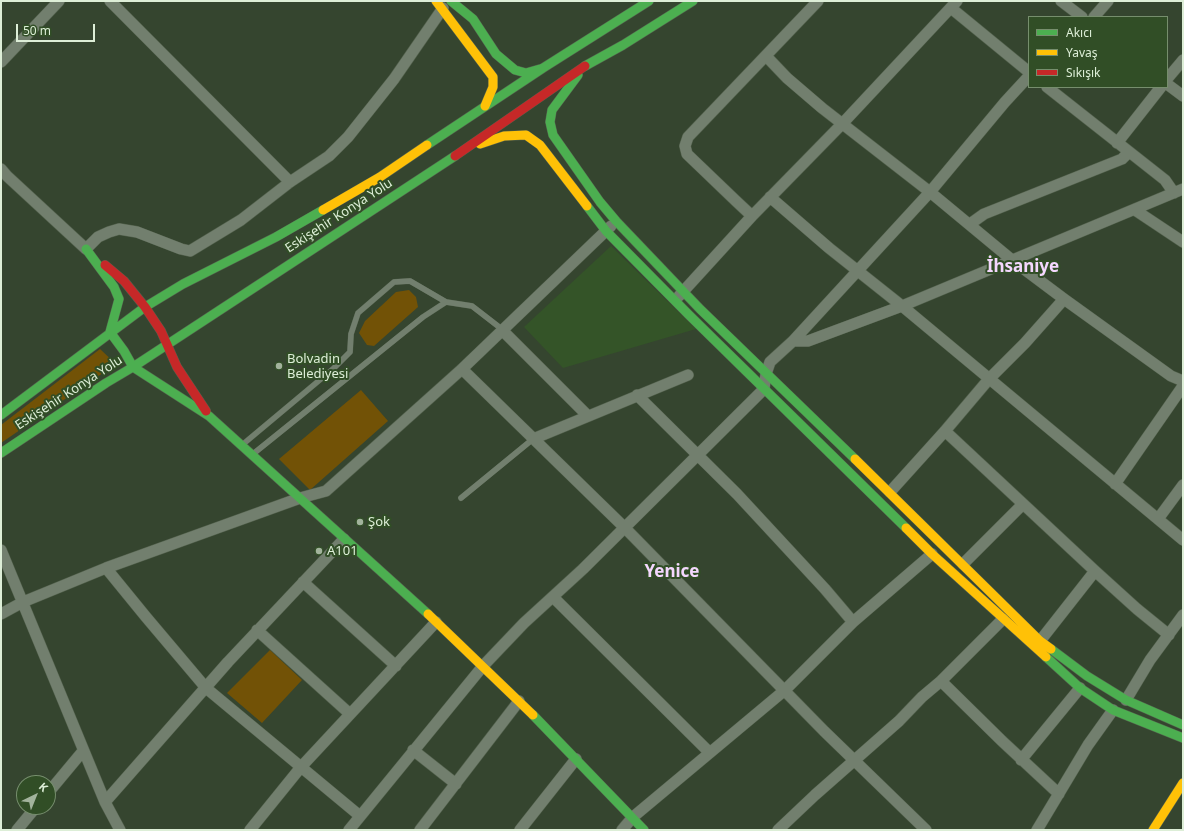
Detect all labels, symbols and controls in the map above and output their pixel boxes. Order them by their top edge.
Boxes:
scale bar [18,16,97,42]
legend [1028,16,1168,88]
text: 50 m [23,22,51,39]
text: Akıcı [1066,24,1092,41]
text: Yavaş [1066,44,1098,61]
text: Sıkışık [1066,64,1100,81]
street label: Eskişehir Konya Yolu [282,176,396,256]
district label: İhsaniye [987,257,1059,277]
place label: Bolvadin Belediyesi [287,351,348,382]
street label: Eskişehir Konya Yolu [12,353,126,433]
marker: Bolvadin Belediyesi [274,361,284,371]
place label: Şok [368,514,390,530]
marker: Şok [355,517,365,527]
place label: A101 [327,543,358,559]
marker: A101 [314,546,324,556]
district label: Yenice [645,562,699,582]
north arrow [16,775,56,815]
text: K [36,779,52,795]

